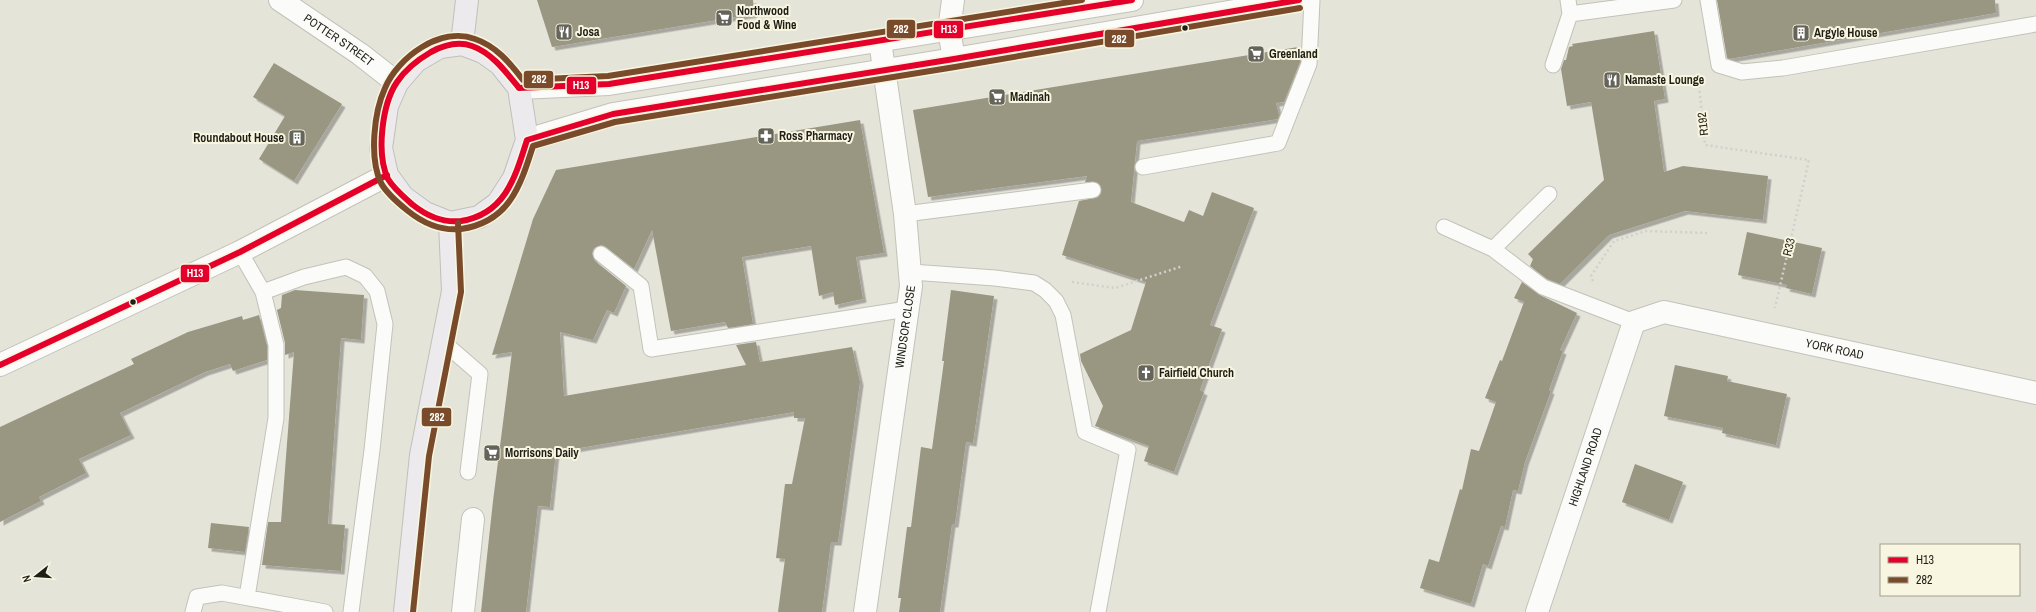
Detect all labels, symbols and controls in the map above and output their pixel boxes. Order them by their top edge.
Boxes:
place label: Northwood Food & Wine [737,3,797,33]
supermarket icon: Northwood Food & Wine [714,8,734,28]
street label: POTTER STREET [301,10,377,70]
line badge: 282 [886,19,916,39]
line badge: H13 [933,20,964,39]
restaurant icon: Josa [554,22,574,42]
text: 282 [893,22,909,36]
text: H13 [941,22,957,36]
unlabelled marker [1180,23,1190,33]
building icon: Argyle House [1791,23,1811,43]
place label: Josa [577,24,600,40]
place label: Argyle House [1814,25,1878,41]
line badge: 282 [1104,29,1135,48]
text: 282 [1111,32,1127,46]
supermarket icon: Greenland [1246,44,1266,64]
place label: Greenland [1269,46,1318,62]
line badge: 282 [523,70,554,89]
restaurant icon: Namaste Lounge [1602,70,1622,90]
text: 282 [531,72,547,86]
place label: Namaste Lounge [1625,72,1705,88]
line badge: H13 [566,76,597,95]
text: H13 [573,78,589,92]
supermarket icon: Madinah [987,87,1007,107]
place label: Madinah [1010,89,1050,105]
street label: R192 [1694,111,1712,137]
pharmacy icon: Ross Pharmacy [756,126,776,146]
building icon: Roundabout House [287,128,307,148]
place label: Ross Pharmacy [779,128,853,144]
place label: Roundabout House [193,130,285,146]
street label: R33 [1779,236,1799,258]
line badge: H13 [180,264,210,283]
text: H13 [187,266,203,280]
street label: WINDSOR CLOSE [891,284,919,369]
unlabelled marker [128,297,138,307]
street label: YORK ROAD [1804,335,1865,363]
church icon: Fairfield Church [1136,363,1156,383]
place label: Fairfield Church [1159,365,1234,381]
line badge: 282 [421,407,452,427]
text: 282 [429,410,445,424]
street label: HIGHLAND ROAD [1565,425,1606,508]
supermarket icon: Morrisons Daily [482,443,502,463]
place label: Morrisons Daily [505,445,579,461]
legend [1880,544,2020,596]
text: H13 [1916,552,1934,568]
north arrow [16,556,56,596]
text: 282 [1916,572,1932,588]
text: N [19,574,34,584]

